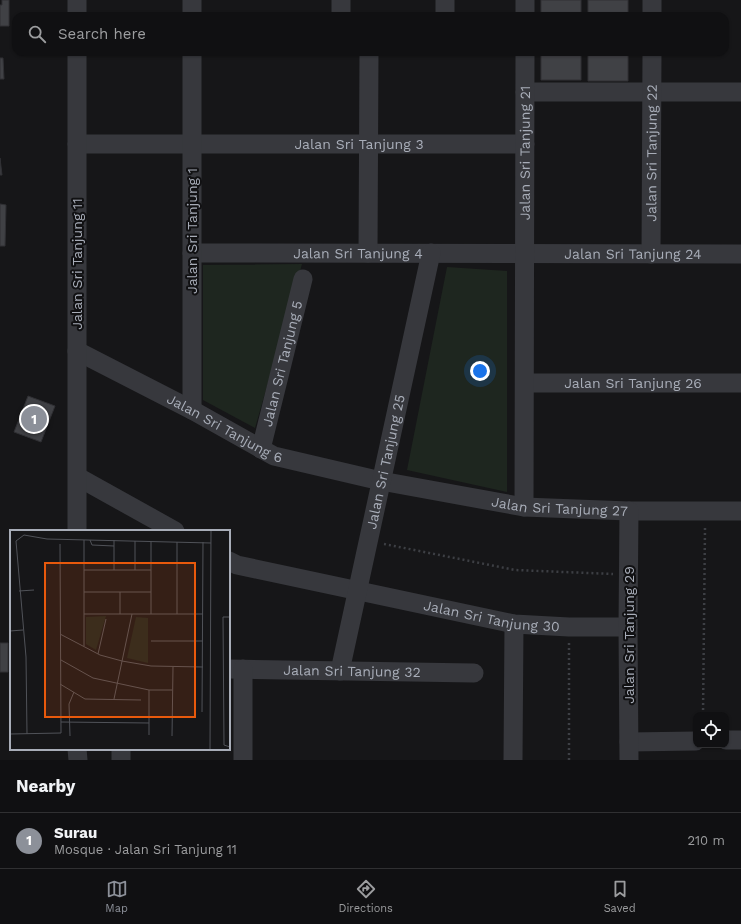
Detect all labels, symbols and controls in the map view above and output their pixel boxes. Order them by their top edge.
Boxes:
search box [12,12,729,56]
icon: search [26,23,48,45]
text: Search here [58,25,146,43]
street label: Jalan Sri Tanjung 22 [643,84,660,222]
street label: Jalan Sri Tanjung 21 [517,86,533,220]
street label: Jalan Sri Tanjung 3 [294,136,424,152]
street label: Jalan Sri Tanjung 1 [184,168,200,294]
street label: Jalan Sri Tanjung 11 [69,198,85,330]
street label: Jalan Sri Tanjung 4 [293,245,423,261]
street label: Jalan Sri Tanjung 24 [564,246,702,262]
street label: Jalan Sri Tanjung 5 [259,299,305,428]
your location [470,361,490,381]
street label: Jalan Sri Tanjung 26 [564,375,702,391]
street label: Jalan Sri Tanjung 6 [164,391,284,466]
street label: Jalan Sri Tanjung 25 [363,393,408,531]
pin: 1 [21,404,47,434]
street label: Jalan Sri Tanjung 27 [490,493,628,519]
inset map [10,530,230,750]
street label: Jalan Sri Tanjung 29 [621,566,637,704]
street label: Jalan Sri Tanjung 30 [422,597,560,634]
street label: Jalan Sri Tanjung 32 [283,662,421,680]
map controls [693,712,729,748]
button: locate [693,712,729,748]
text: Nearby [16,776,75,796]
text: Surau [54,824,97,842]
text: 1 [26,833,32,848]
text: 210 m [687,833,725,848]
text: Mosque · Jalan Sri Tanjung 11 [54,842,237,857]
tab: Map [105,878,128,915]
tab: Directions [339,878,393,915]
tab: Saved [604,878,636,915]

